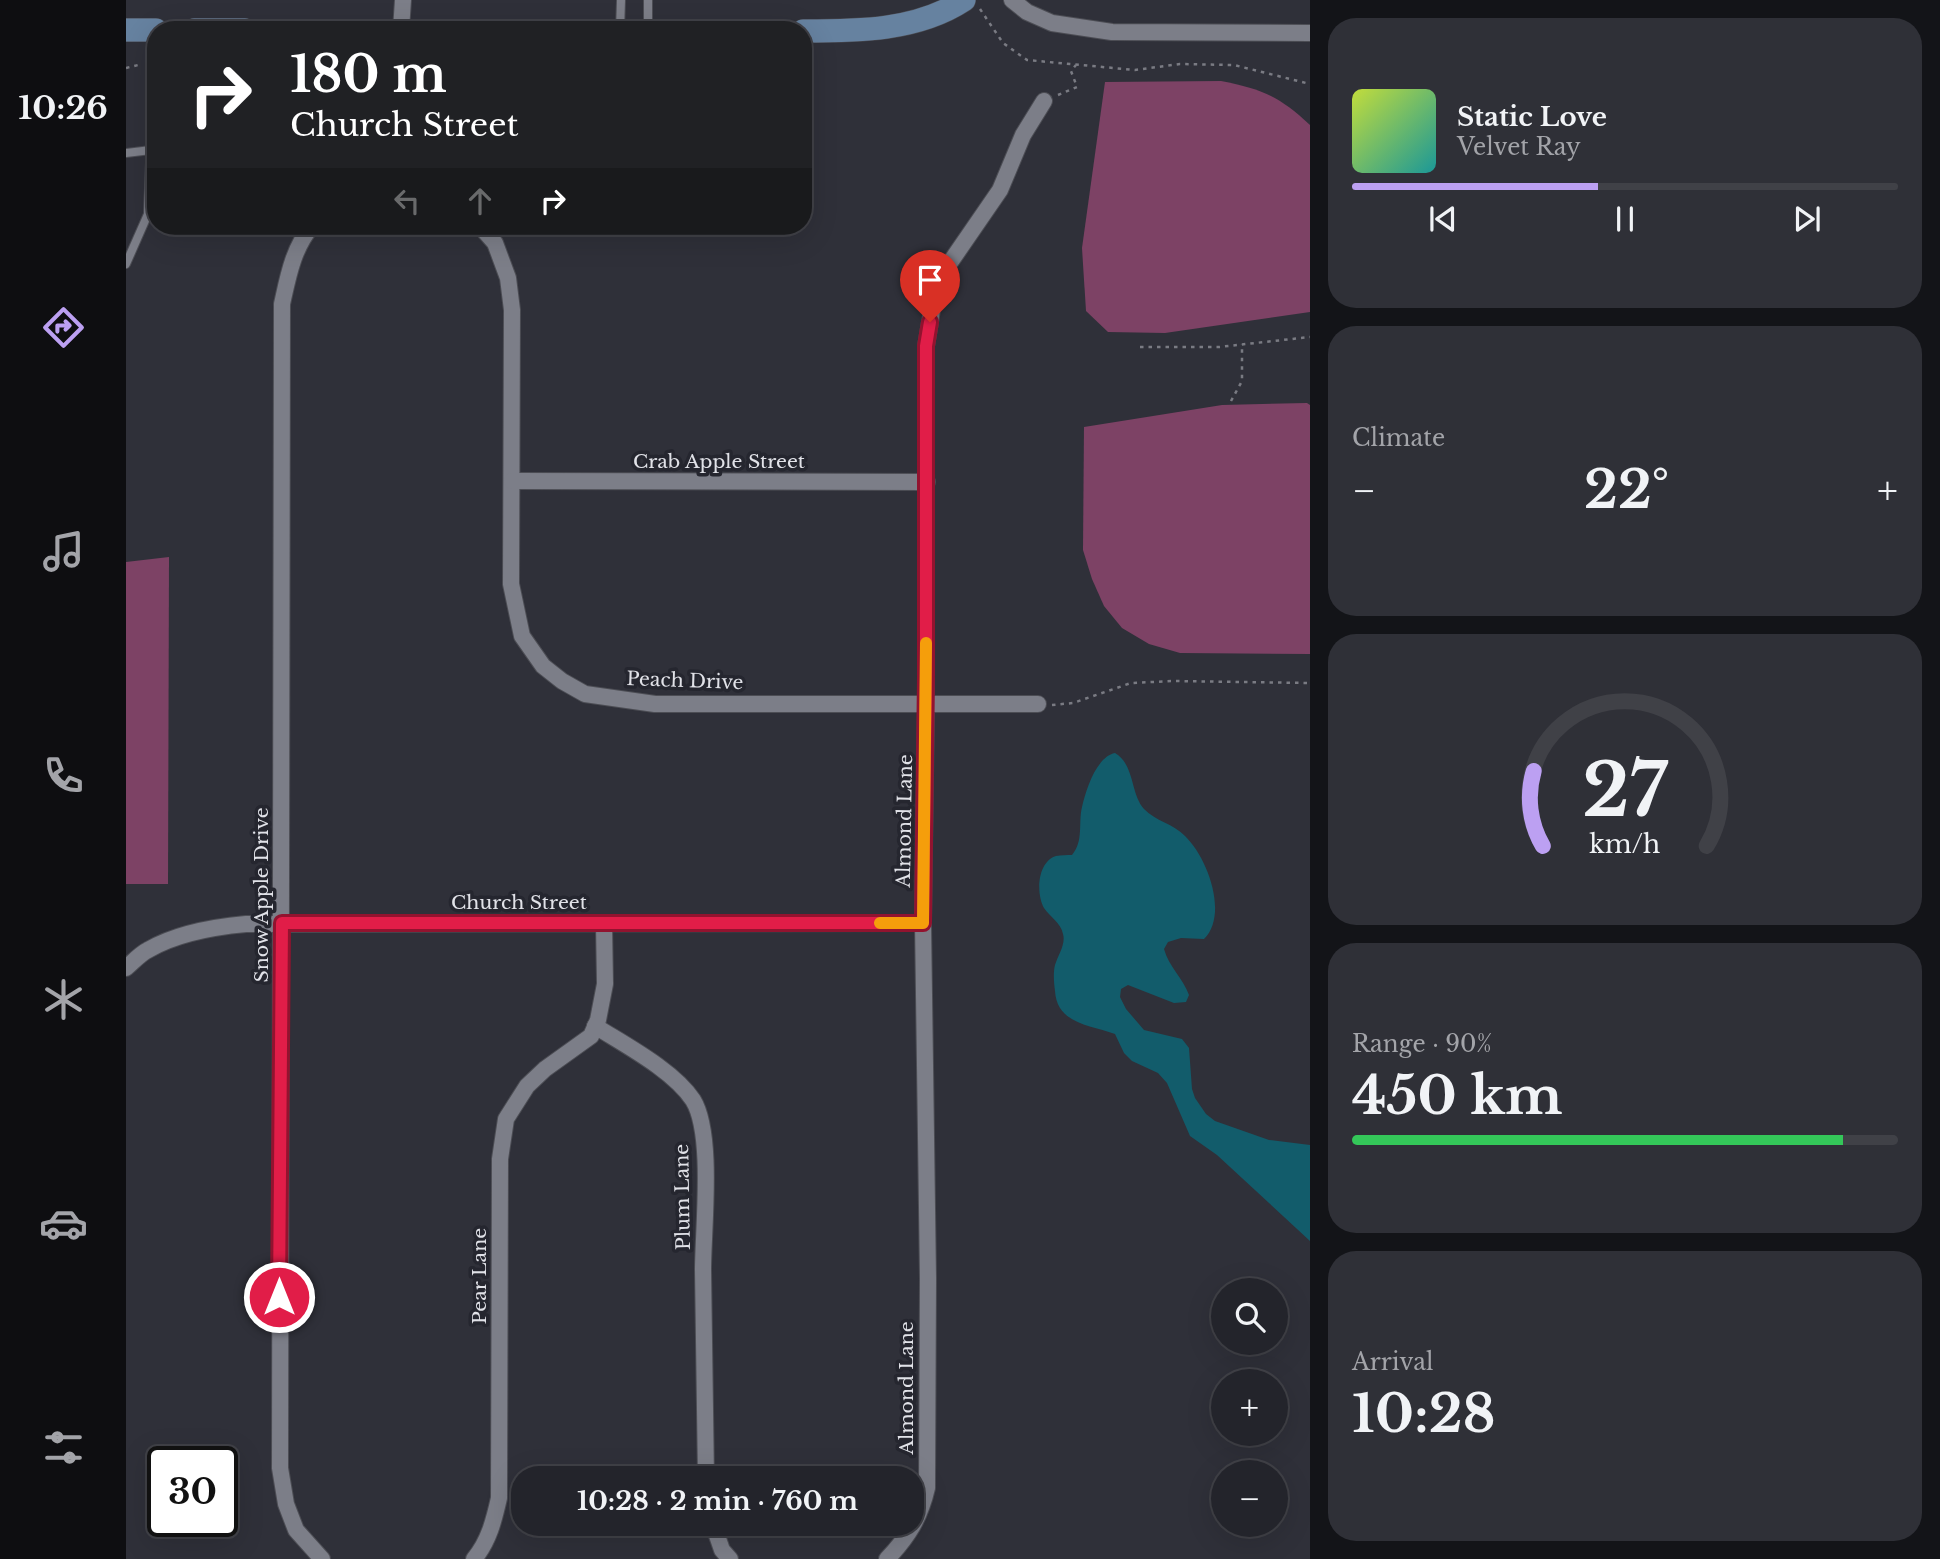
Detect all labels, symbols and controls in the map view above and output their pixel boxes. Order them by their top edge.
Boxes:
text: 180 m [290,44,447,105]
icon: right [175,49,266,140]
text: 10:26 [18,88,108,128]
text: Static Love [1457,101,1607,133]
text: Church Street [290,105,519,145]
text: Velvet Ray [1457,133,1581,161]
icon: left [388,182,426,220]
icon: ahead [461,182,499,220]
icon: right [534,182,572,220]
icon: previous [1424,200,1462,238]
icon: pause [1606,200,1644,238]
icon: next [1788,200,1826,238]
pin [900,250,960,322]
icon: arrive [911,261,949,299]
icon: directions [39,303,88,352]
text: Climate [1352,424,1445,452]
street label: Crab Apple Street [633,450,806,473]
text: 22° [1584,458,1669,522]
text: − [1352,467,1376,514]
text: + [1877,467,1898,514]
icon: music [39,527,88,576]
street label: Peach Drive [626,667,744,694]
text: 27 [1583,745,1669,836]
icon: phone [39,751,88,800]
street label: Almond Lane [892,754,917,889]
street label: Snow Apple Drive [250,807,273,983]
text: km/h [1590,828,1660,859]
street label: Church Street [451,891,588,914]
icon: climate [39,975,88,1024]
text: Range · 90% [1352,1030,1492,1058]
text: 450 km [1352,1064,1563,1128]
street label: Plum Lane [670,1144,695,1250]
icon: car [39,1199,88,1248]
street label: Pear Lane [468,1228,491,1324]
position arrow [242,1260,316,1334]
map controls [1211,1278,1288,1537]
button: search [1211,1278,1288,1355]
street label: Almond Lane [895,1321,918,1456]
text: Arrival [1352,1348,1433,1376]
button: + [1211,1369,1288,1446]
text: 10:28 [1352,1382,1496,1446]
icon: filters [39,1423,88,1472]
speed limit sign: 30 [147,1446,238,1537]
button: − [1211,1460,1288,1537]
text: 10:28 · 2 min · 760 m [577,1485,858,1517]

